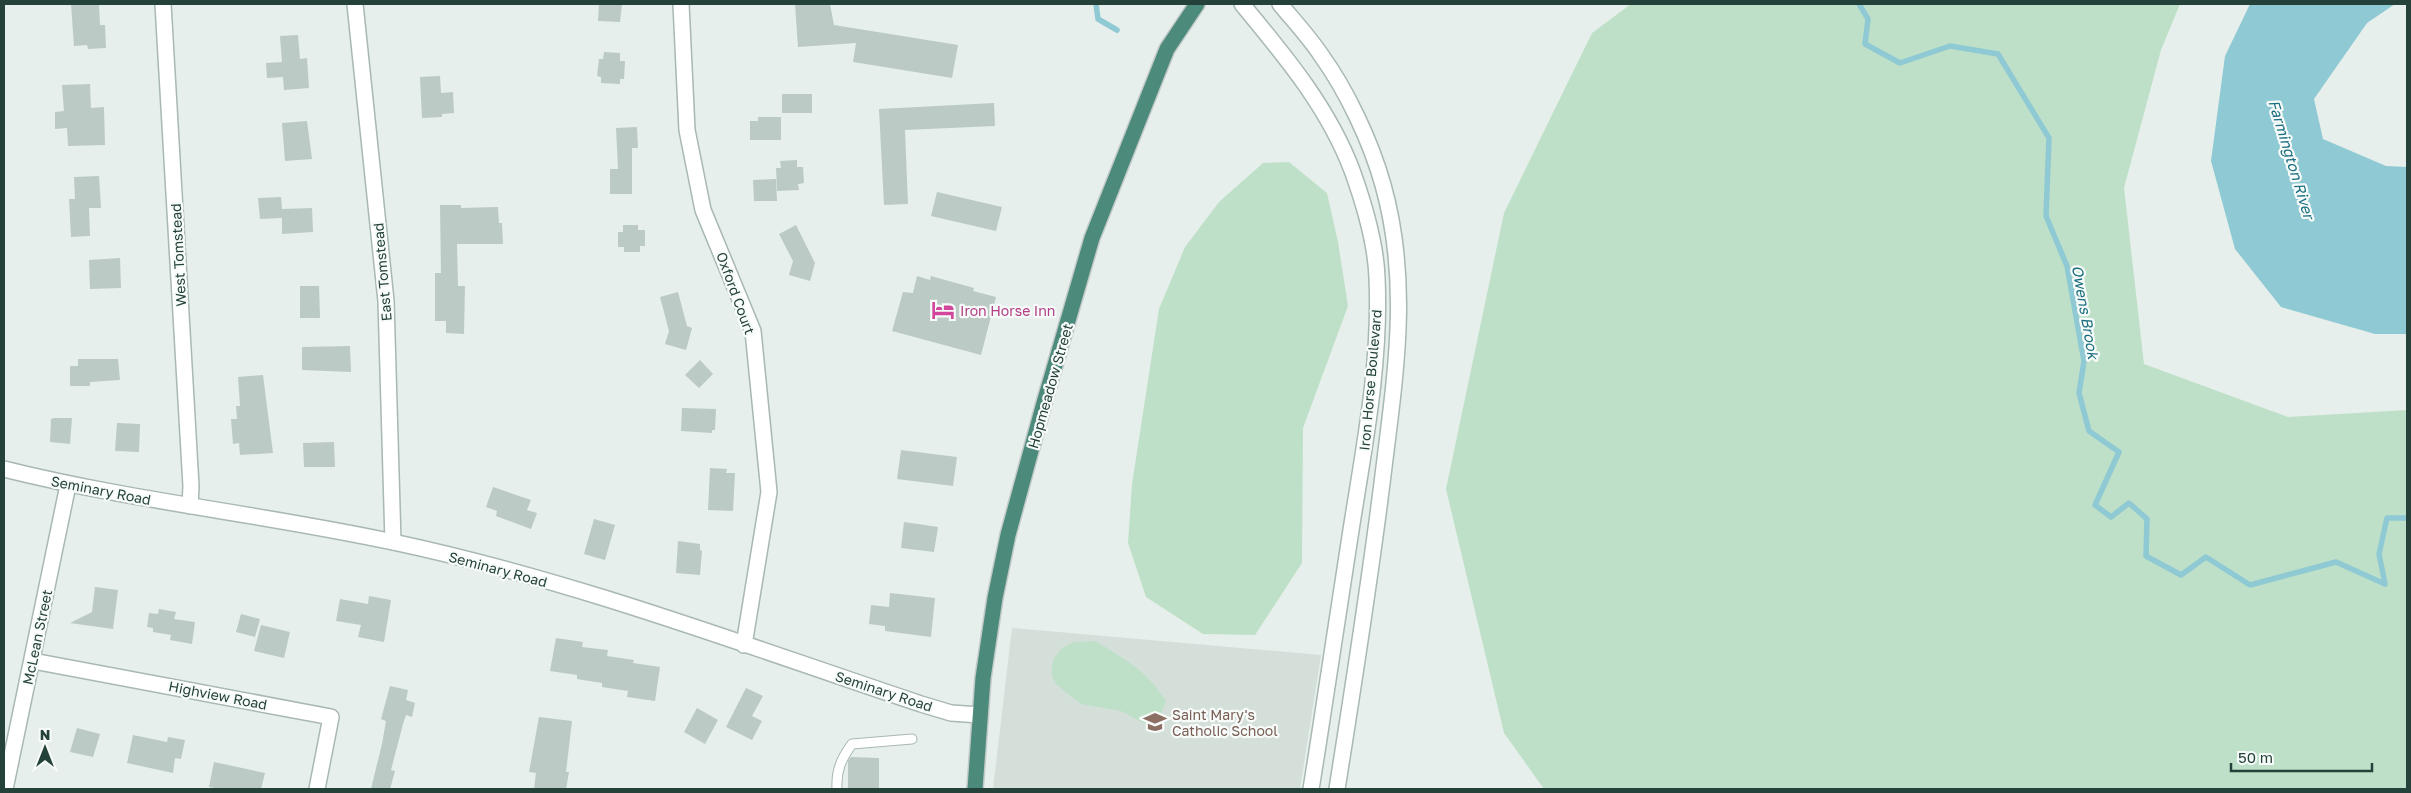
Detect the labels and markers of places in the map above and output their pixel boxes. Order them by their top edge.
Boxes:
hotel icon: Iron Horse Inn [930,297,956,323]
place label: Iron Horse Inn [960,302,1055,319]
place label: Saint Mary's Catholic School [1172,706,1278,739]
school or university icon: Saint Mary's Catholic School [1142,709,1168,735]

